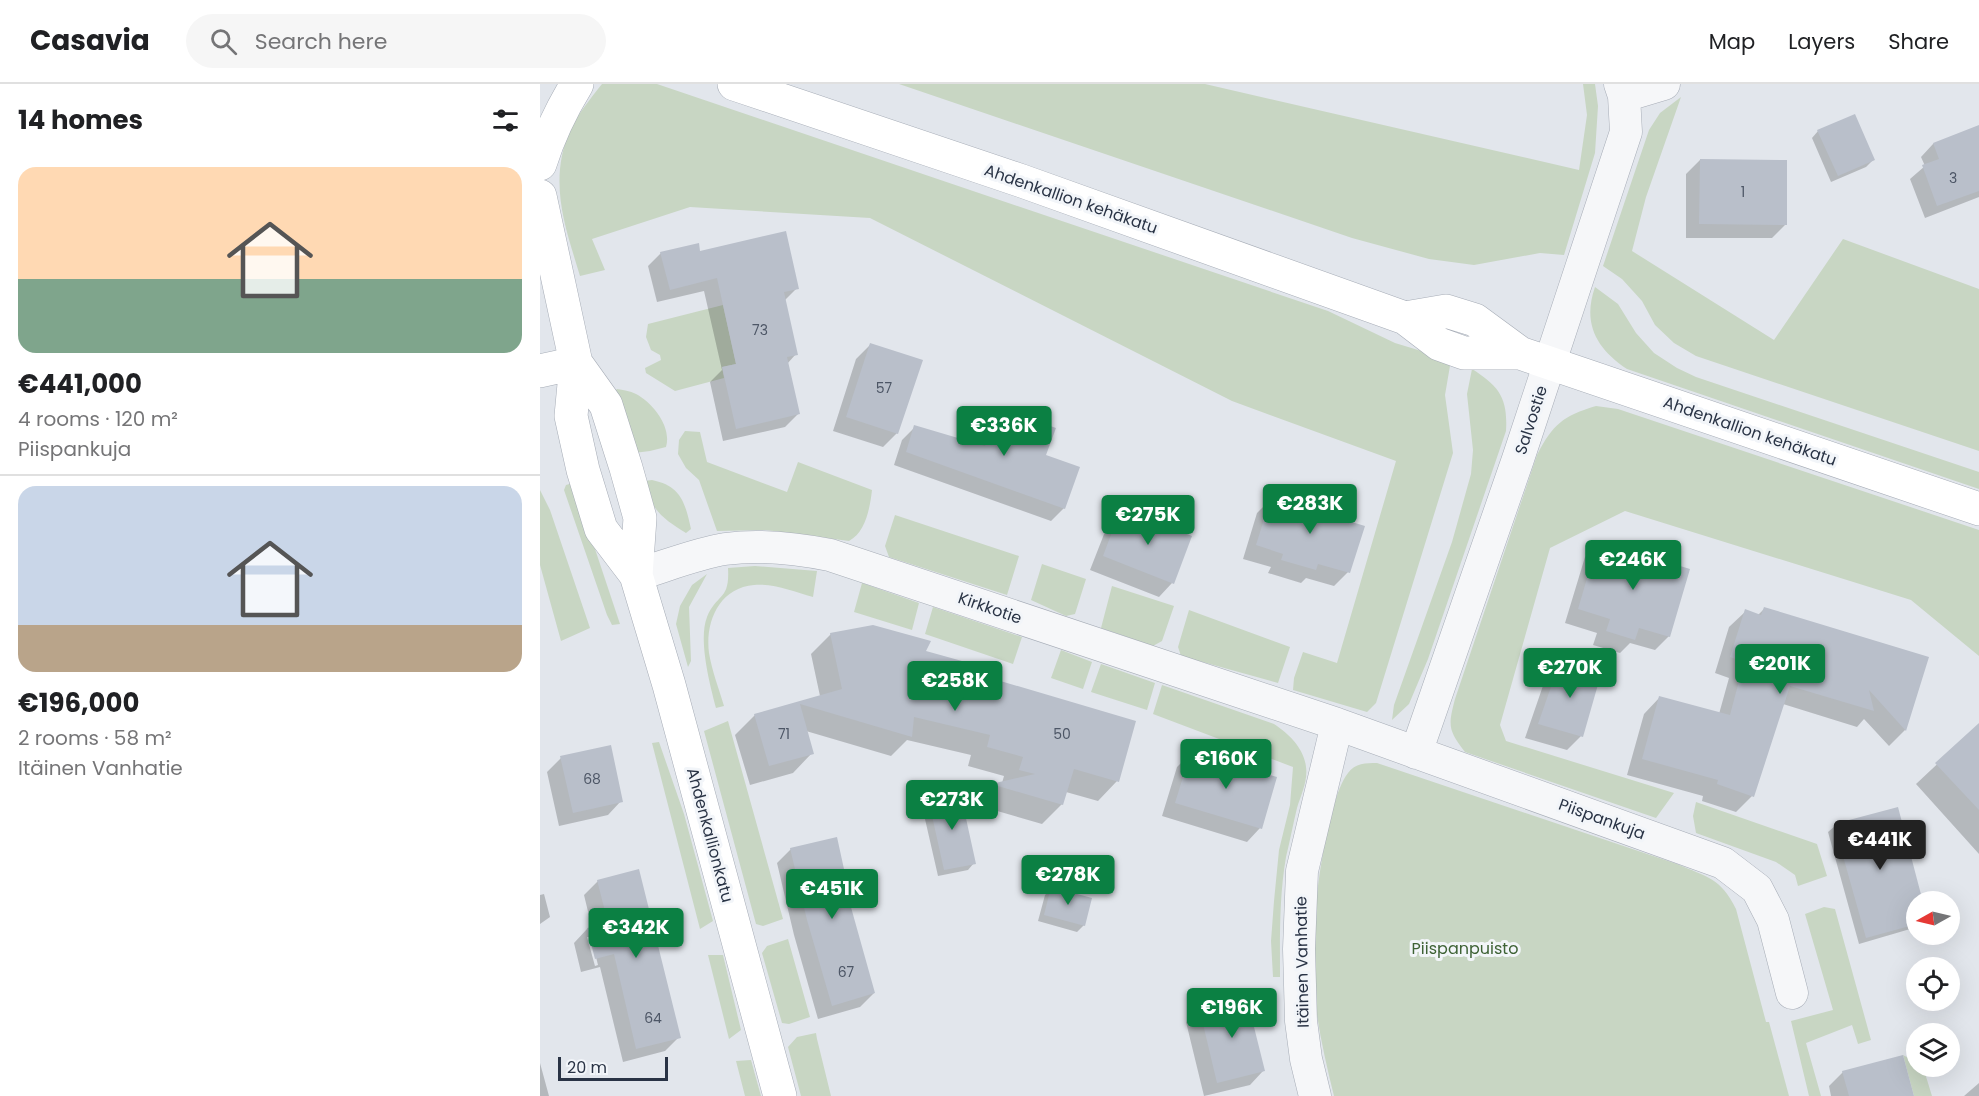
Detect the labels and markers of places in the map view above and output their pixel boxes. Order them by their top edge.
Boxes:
pin: €336K [962,406,1046,457]
pin: €283K [1268,484,1352,535]
pin: €275K [1106,495,1190,546]
pin: €246K [1591,540,1675,591]
pin: €201K [1738,644,1822,695]
pin: €270K [1528,648,1612,699]
pin: €258K [913,661,997,712]
pin: €160K [1184,739,1268,790]
pin: €273K [910,780,994,831]
pin: €441K [1838,820,1922,871]
pin: €278K [1026,855,1110,906]
pin: €451K [790,869,874,920]
pin: €342K [594,908,678,959]
pin: €196K [1190,988,1274,1039]

